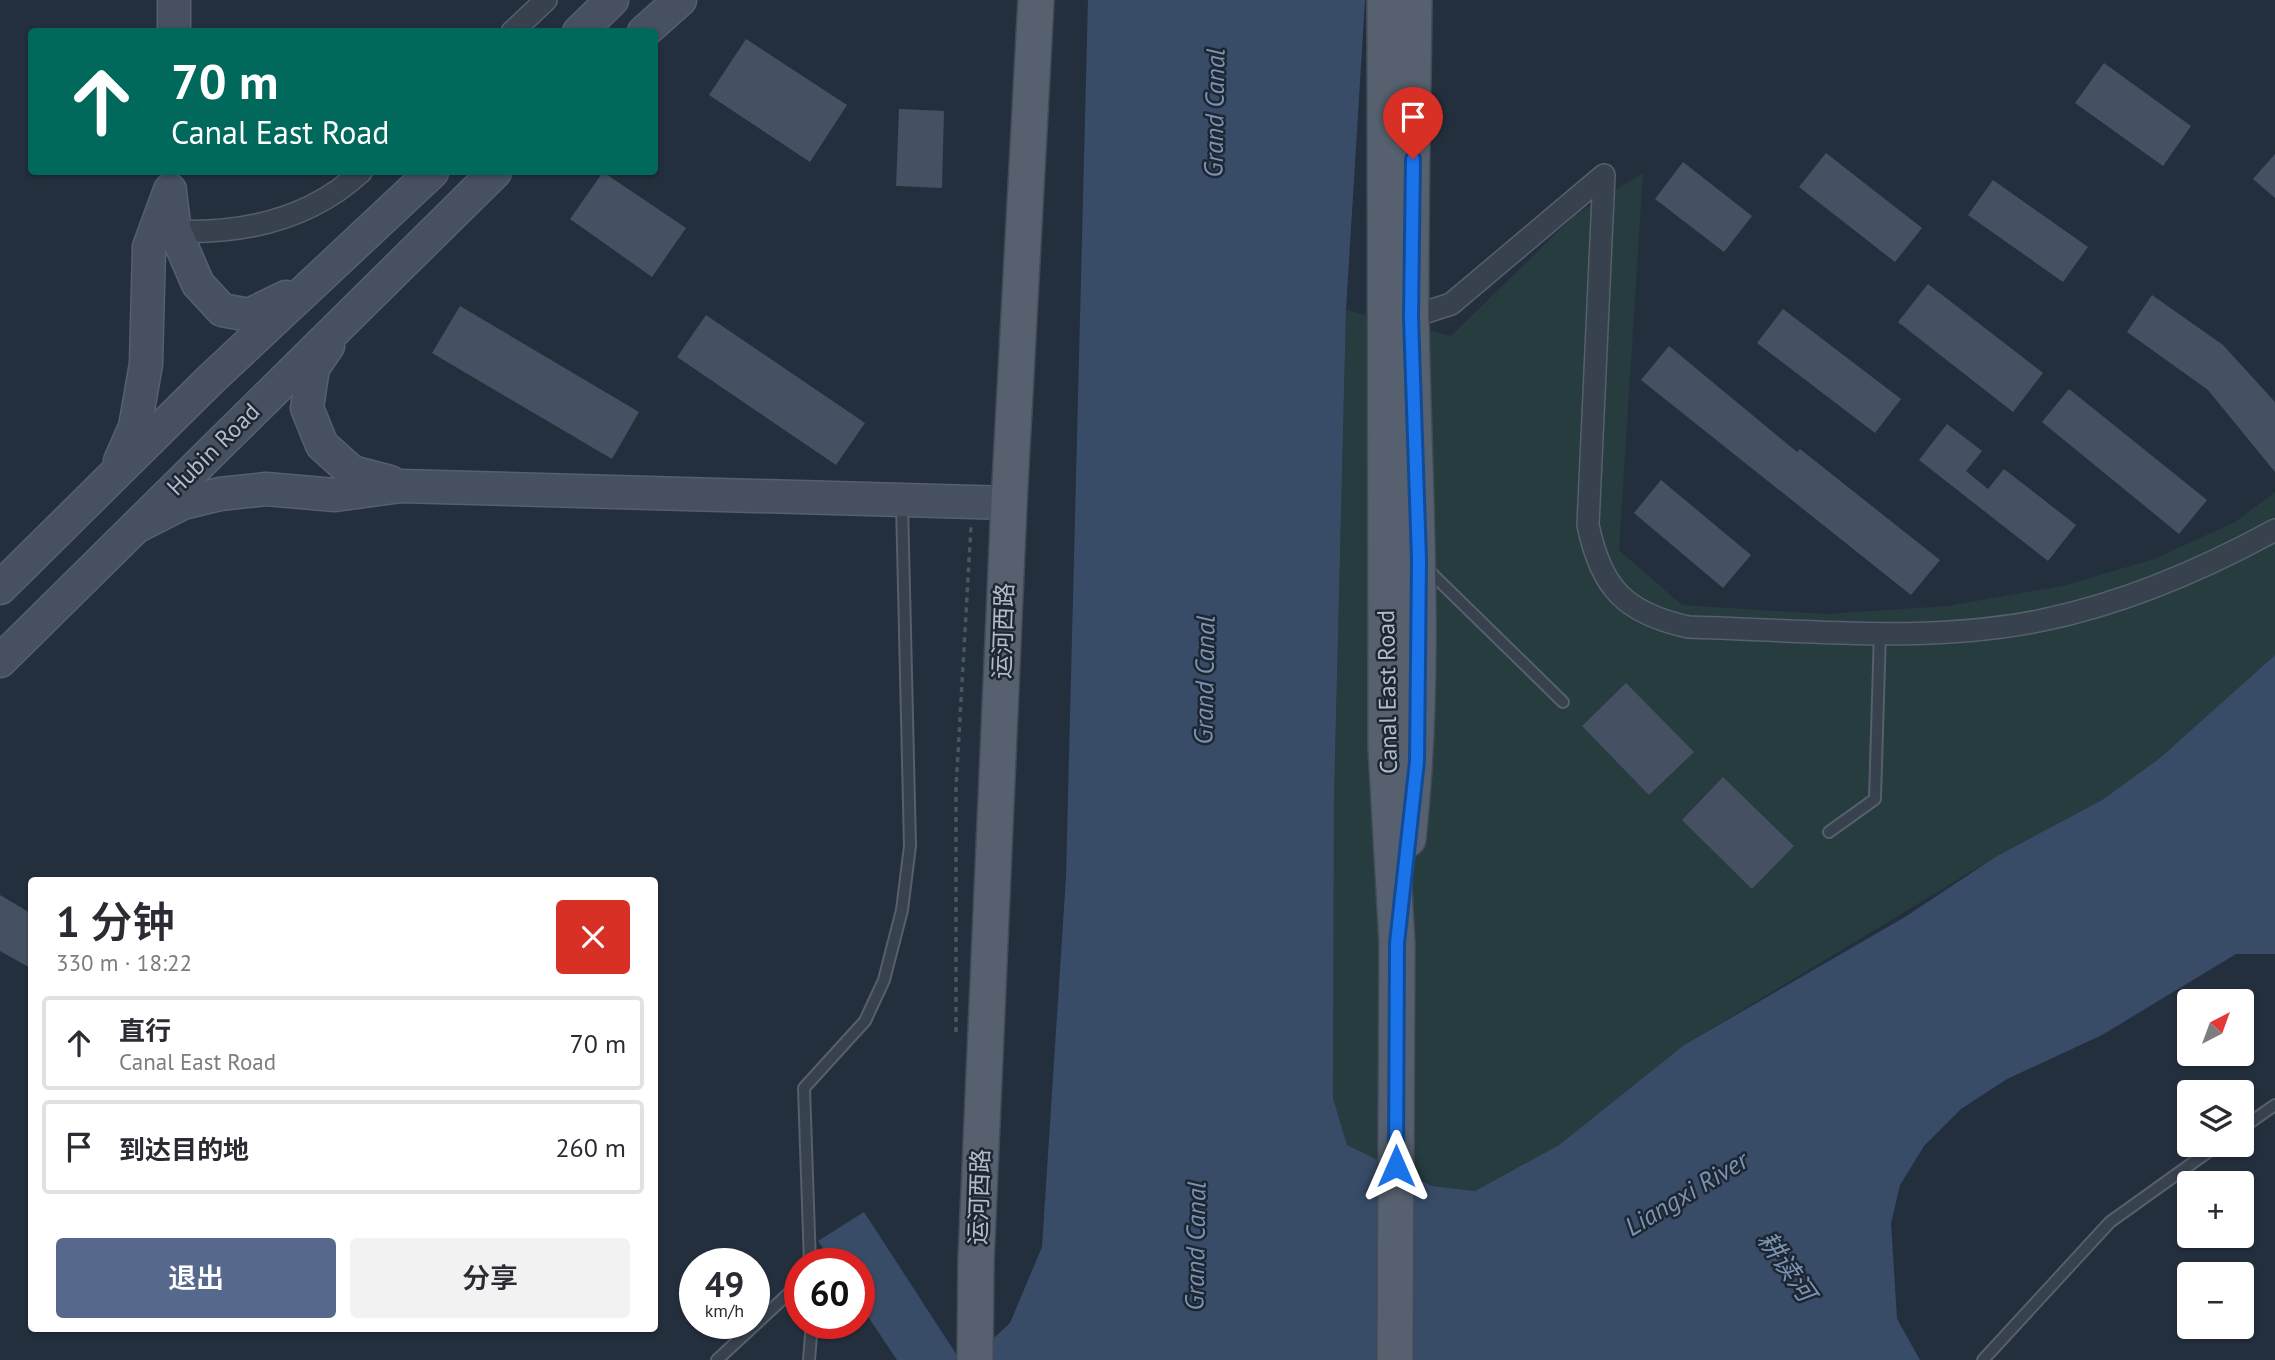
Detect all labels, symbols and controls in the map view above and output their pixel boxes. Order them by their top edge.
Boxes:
water label: Grand Canal [1196,48,1232,178]
text: 70 m [171,49,278,113]
icon: ahead [56,56,147,147]
pin [1383,87,1443,159]
icon: arrive [1394,98,1432,136]
text: Canal East Road [171,111,390,153]
street label: Hubin Road [160,396,266,502]
street label: 运河西路 [986,582,1020,680]
street label: Canal East Road [1370,610,1404,774]
water label: Grand Canal [1186,615,1222,745]
text: 1 分钟 [56,894,174,949]
button: close [556,900,630,974]
text: 330 m · 18:22 [56,948,192,977]
north arrow [2177,989,2254,1066]
map controls [2177,989,2254,1339]
text: 直行 [119,1014,171,1047]
icon: ahead [60,1024,98,1062]
text: 70 m [570,1027,626,1060]
text: Canal East Road [119,1047,276,1076]
button: layers [2177,1080,2254,1157]
icon: arrive [60,1128,98,1166]
position arrow [1359,1129,1433,1203]
text: 260 m [555,1131,626,1164]
text: 到达目的地 [119,1133,249,1166]
water label: Liangxi River [1618,1143,1755,1243]
street label: 运河西路 [962,1148,996,1246]
button: + [2177,1171,2254,1248]
water label: Grand Canal [1177,1181,1213,1311]
water label: 耕读河 [1751,1225,1826,1312]
button: 退出 [56,1238,336,1318]
button: 分享 [350,1238,630,1318]
speed limit sign: 60 [784,1248,875,1339]
text: 49 [705,1261,744,1307]
button: − [2177,1262,2254,1339]
text: km/h [705,1299,744,1322]

